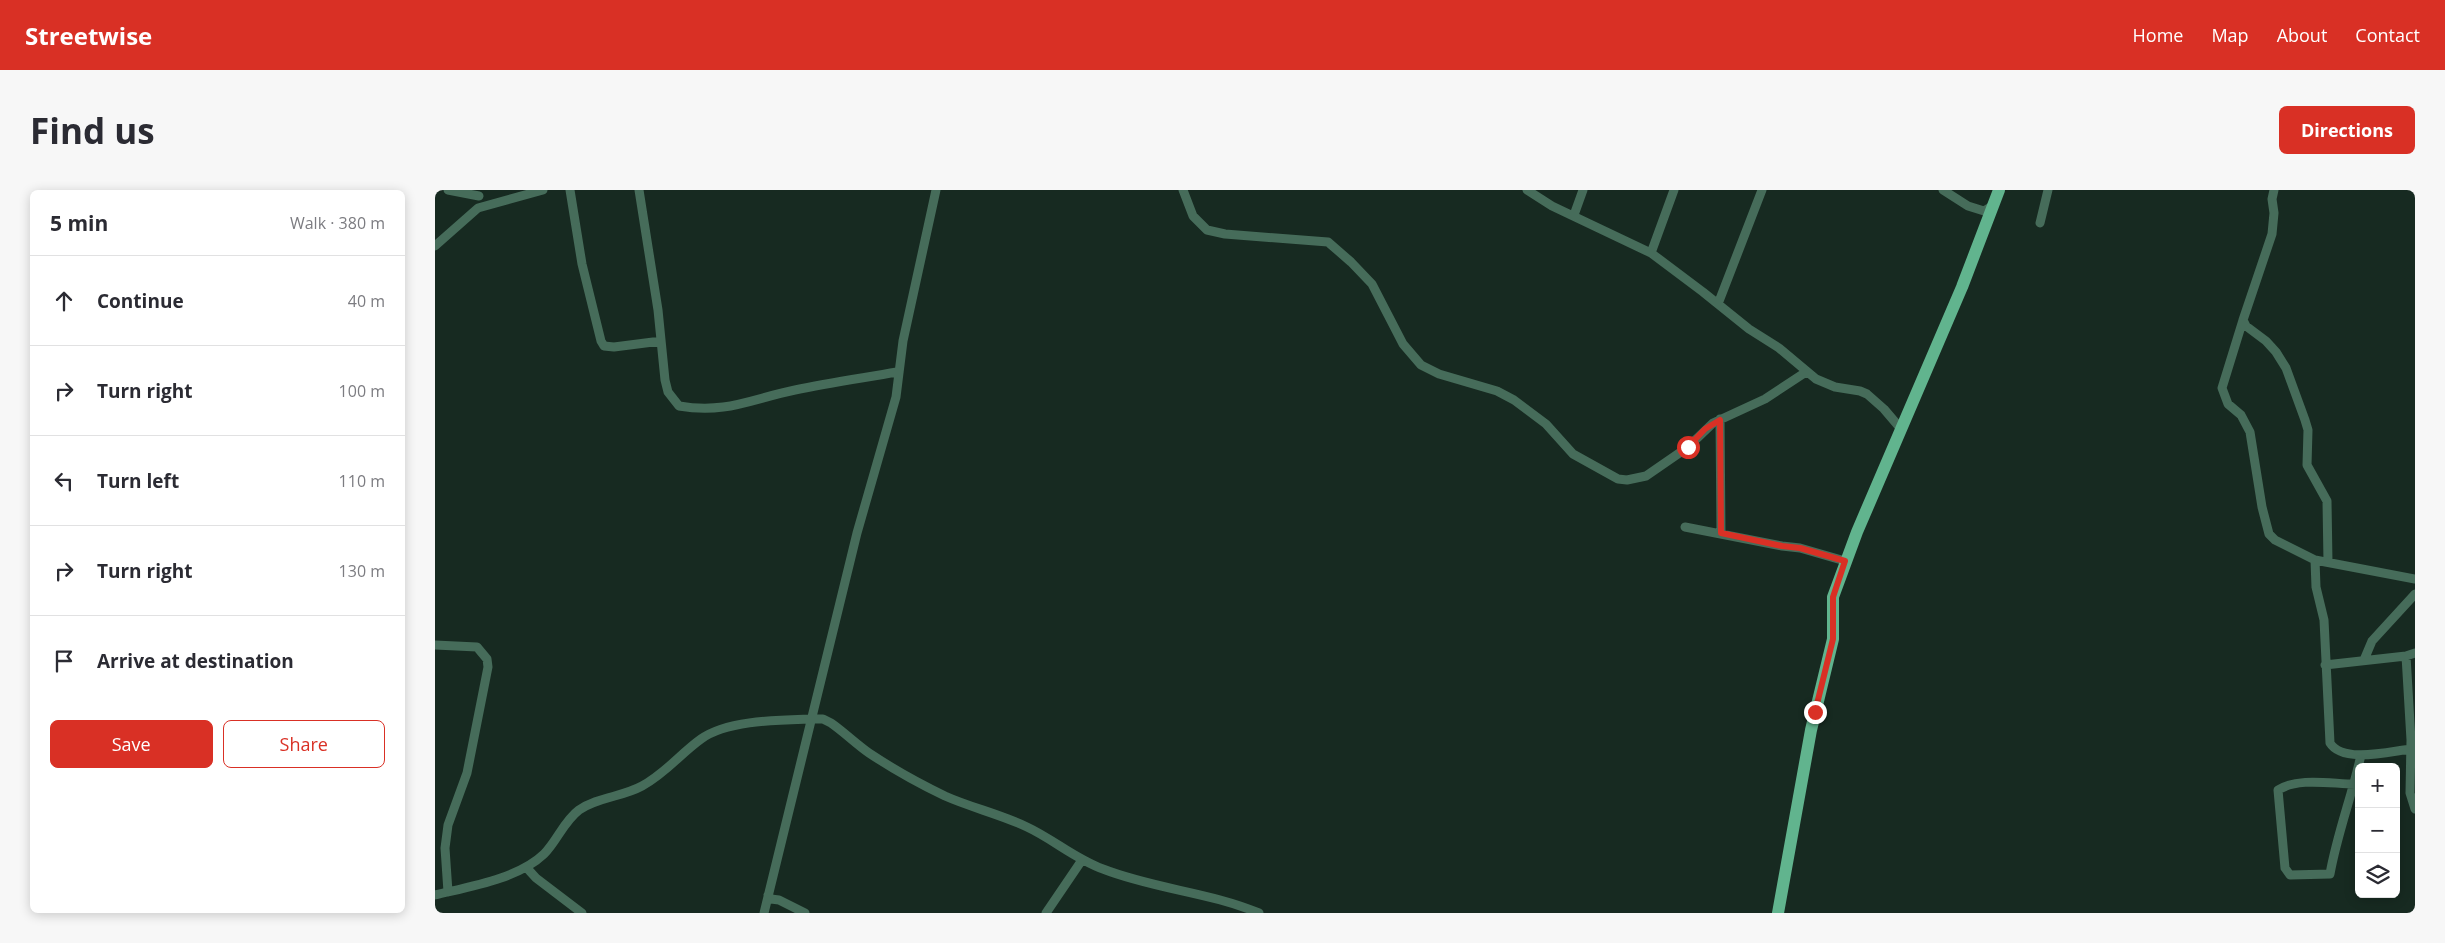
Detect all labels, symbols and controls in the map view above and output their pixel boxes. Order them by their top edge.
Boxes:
text: Streetwise [25,19,152,52]
text: Home [2133,23,2183,47]
text: Map [2211,23,2249,47]
text: About [2277,23,2327,47]
text: Contact [2355,23,2420,47]
button: Directions [2279,106,2415,154]
text: Find us [30,107,155,154]
text: 5 min [50,209,108,237]
text: Walk · 380 m [290,212,385,234]
icon: ahead [50,287,78,315]
text: Continue [97,288,184,314]
text: 40 m [348,290,385,312]
icon: right [50,377,78,405]
text: Turn right [97,378,192,404]
text: 100 m [339,380,385,402]
route start [1677,436,1700,459]
icon: left [50,467,78,495]
text: Turn left [97,468,179,494]
text: 110 m [339,470,385,492]
icon: right [50,557,78,585]
text: Turn right [97,558,192,584]
text: 130 m [339,560,385,582]
icon: arrive [50,647,78,675]
text: Arrive at destination [97,648,294,674]
route end [1804,701,1827,724]
button: Save [50,720,213,768]
button: Share [223,720,385,768]
map controls [2355,763,2400,898]
button: + [2355,763,2400,808]
button: − [2355,808,2400,853]
button: layers [2355,853,2400,898]

